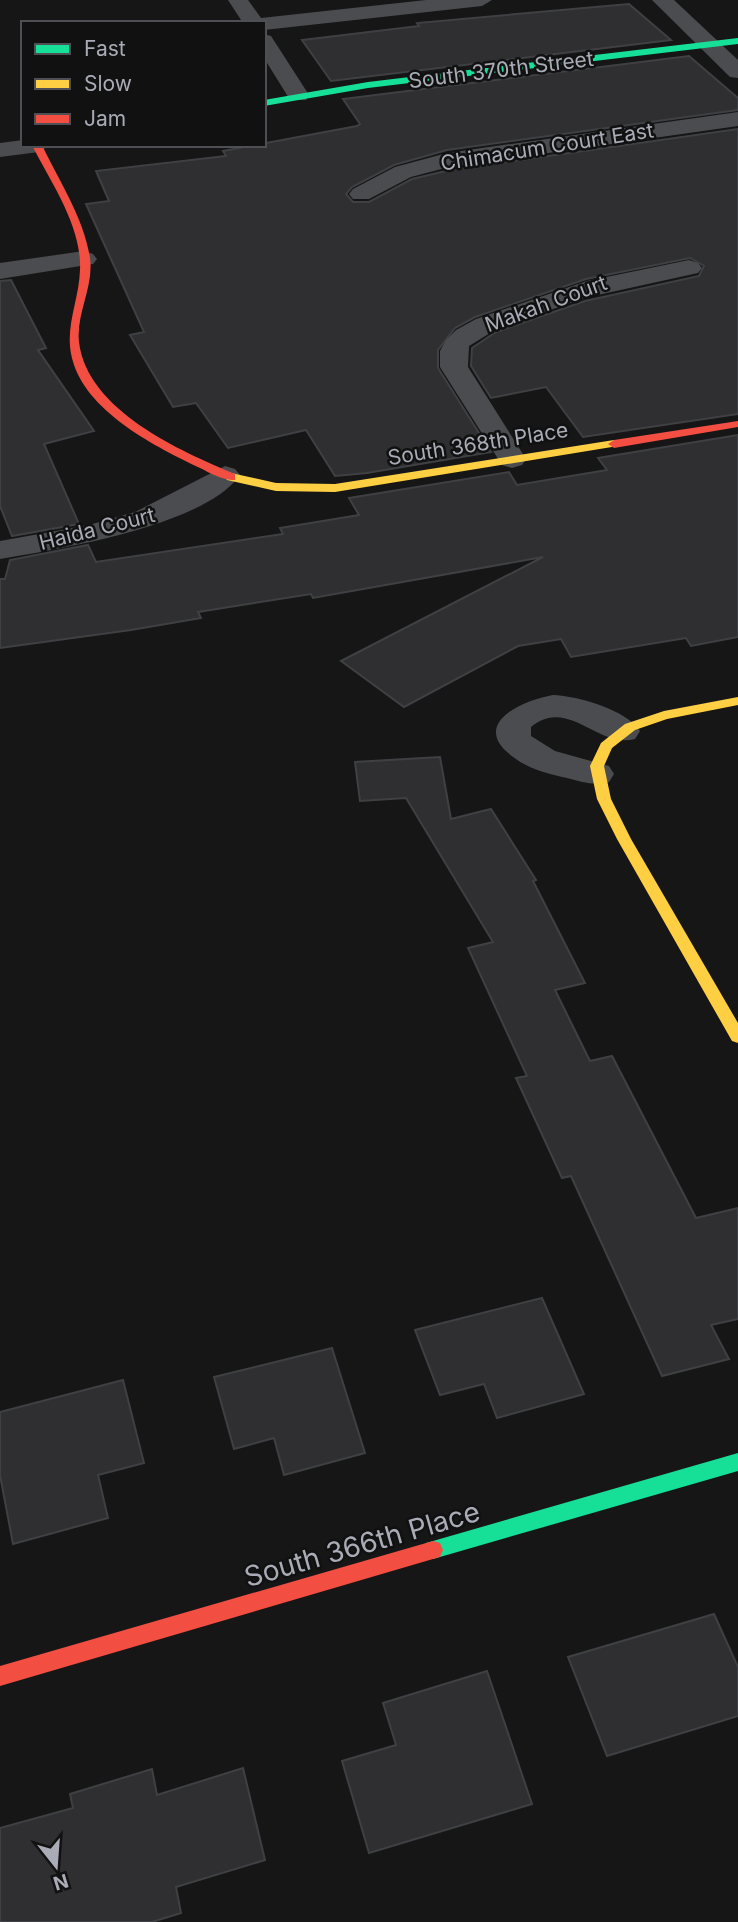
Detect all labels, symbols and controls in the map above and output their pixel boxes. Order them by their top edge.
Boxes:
legend [21,21,266,147]
text: Fast [84,36,126,61]
street label: South 370th Street [407,46,595,93]
text: Slow [84,71,132,96]
text: Jam [84,106,126,131]
street label: Chimacum Court East [439,117,655,176]
street label: Makah Court [481,270,610,337]
street label: South 368th Place [386,417,570,470]
street label: Haida Court [36,502,158,555]
street label: South 366th Place [240,1494,484,1594]
north arrow [21,1831,91,1901]
text: N [51,1869,71,1895]

